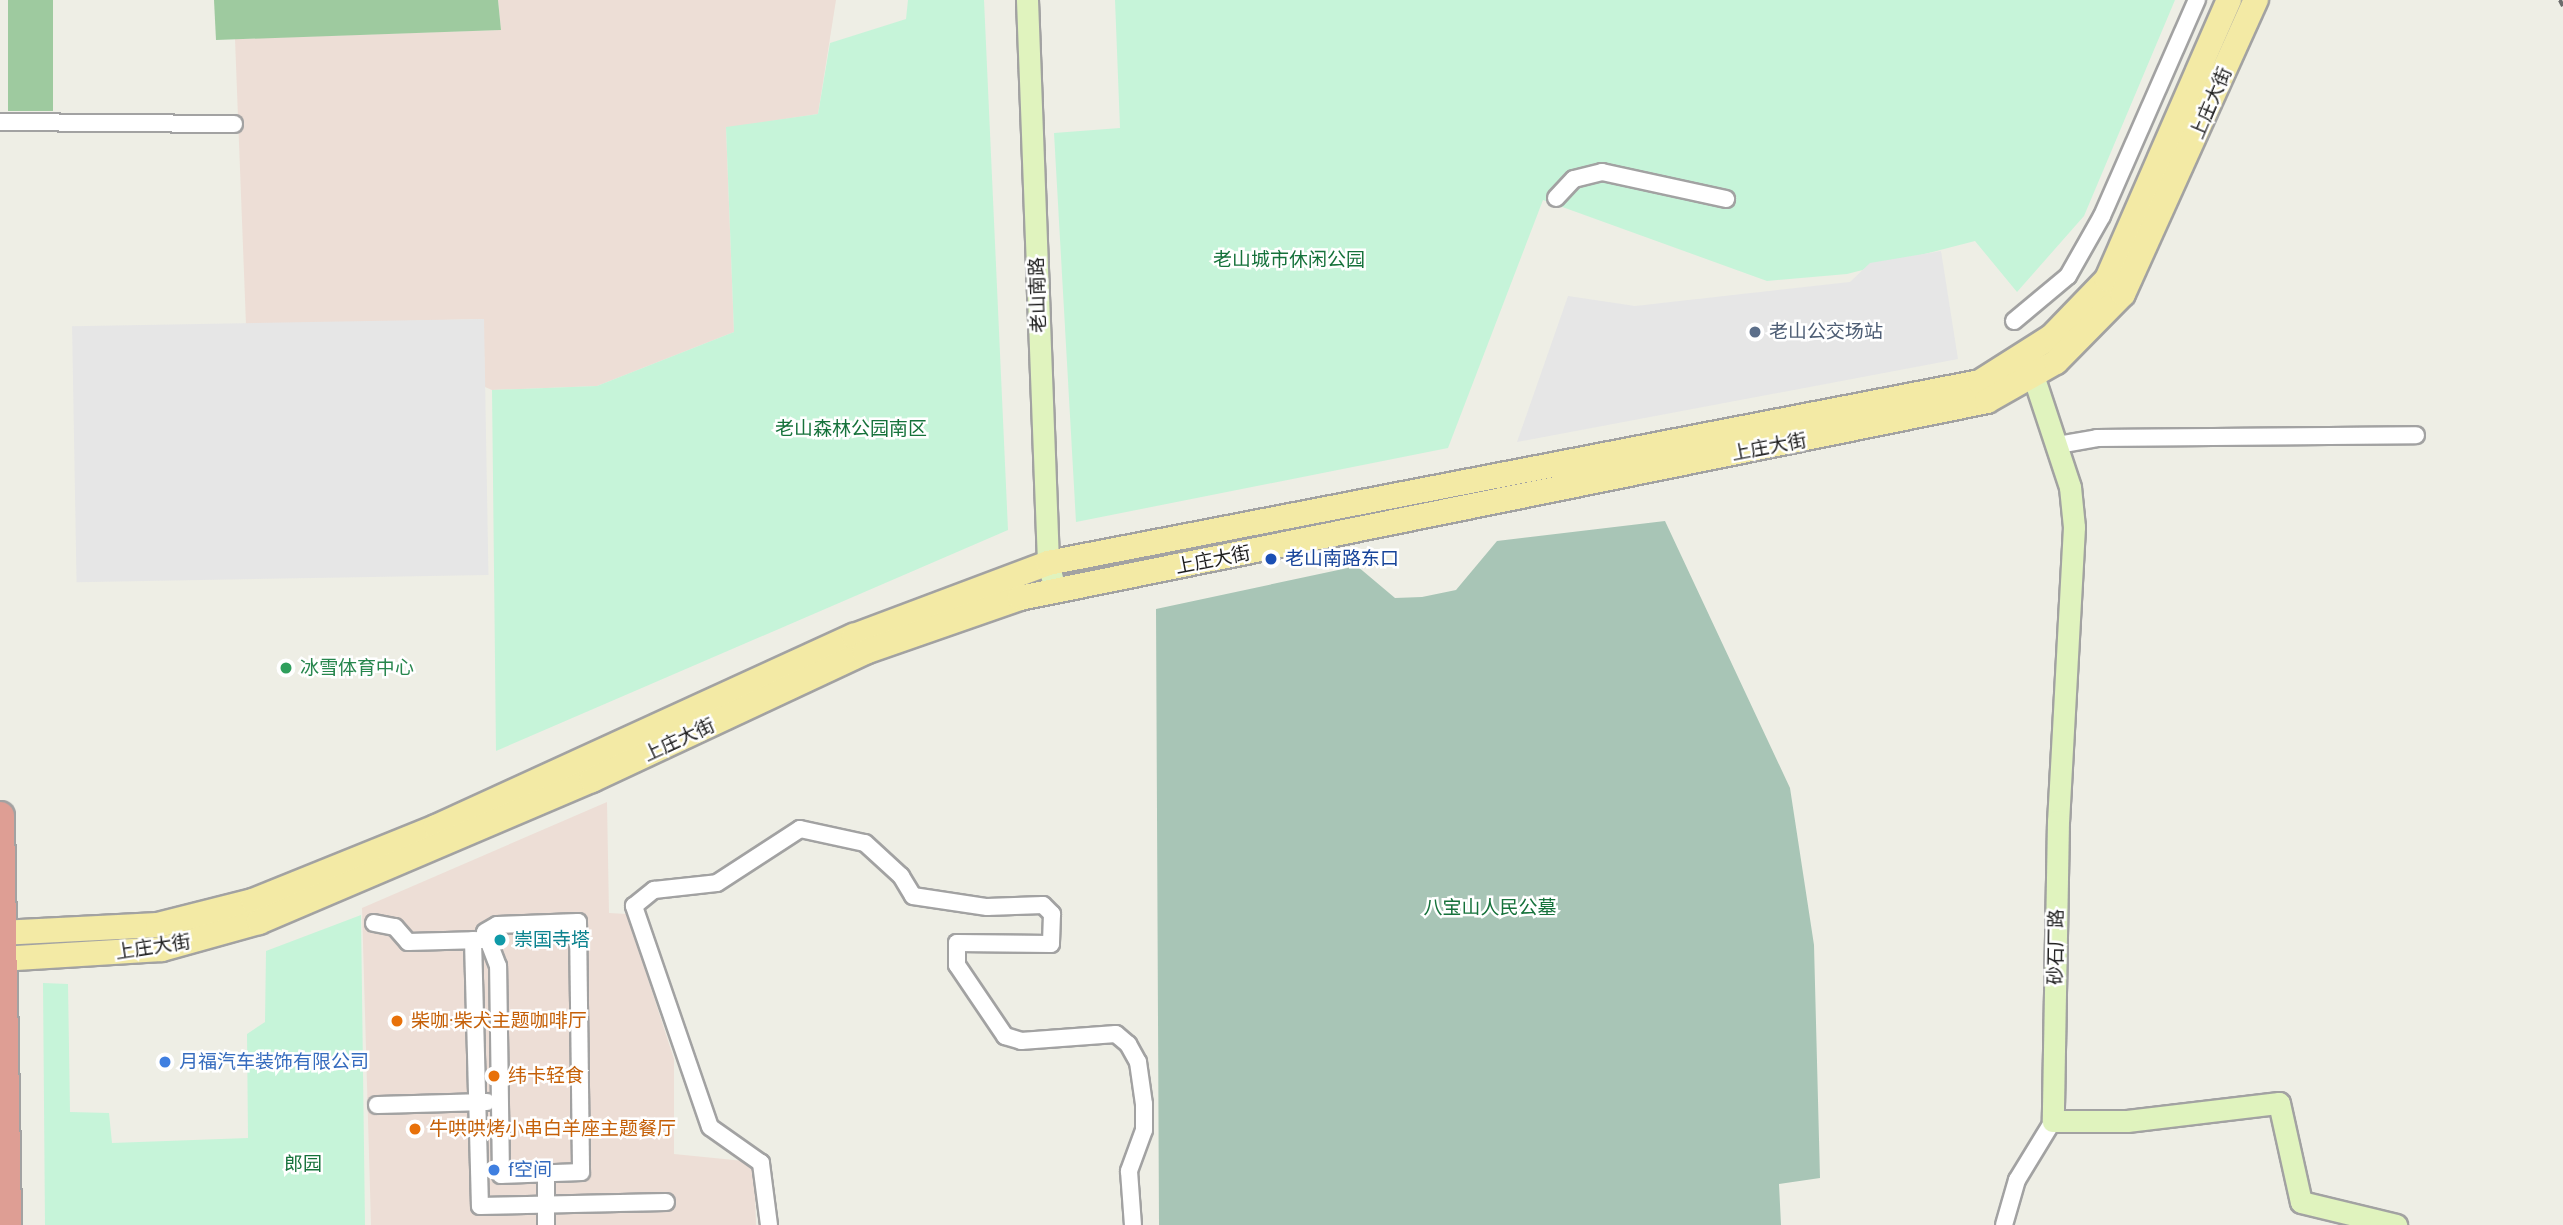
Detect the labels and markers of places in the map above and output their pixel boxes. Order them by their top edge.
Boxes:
place label: 老山公交场站 [1769,321,1883,343]
marker: 老山公交场站 [1747,324,1763,340]
place label: 老山南路东口 [1285,548,1399,570]
marker: 老山南路东口 [1263,551,1279,567]
place label: 冰雪体育中心 [300,657,414,679]
marker: 冰雪体育中心 [278,660,294,676]
place label: 崇国寺塔 [514,929,590,951]
marker: 崇国寺塔 [492,932,508,948]
place label: 柴咖·柴犬主题咖啡厅 [411,1010,587,1032]
marker: 柴咖·柴犬主题咖啡厅 [389,1013,405,1029]
place label: 月福汽车装饰有限公司 [179,1051,369,1073]
marker: 月福汽车装饰有限公司 [157,1054,173,1070]
place label: 纬卡轻食 [508,1065,584,1087]
marker: 纬卡轻食 [486,1068,502,1084]
place label: 牛哄哄烤小串白羊座主题餐厅 [429,1118,676,1140]
marker: 牛哄哄烤小串白羊座主题餐厅 [407,1121,423,1137]
place label: f空间 [508,1159,552,1181]
marker: f空间 [486,1162,502,1178]

